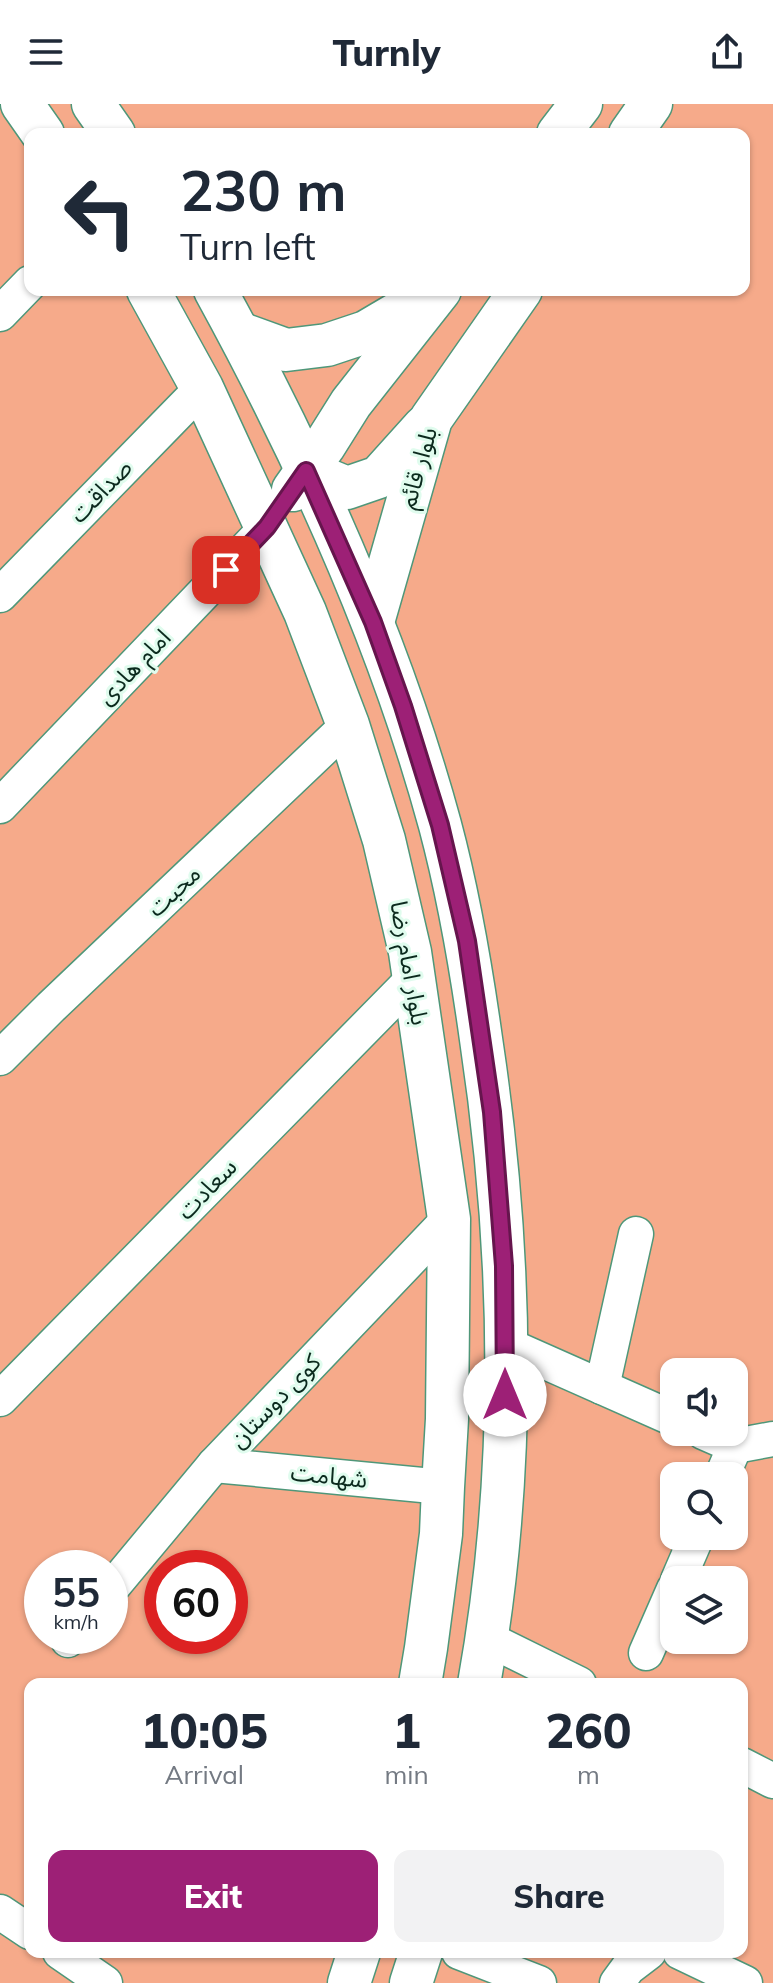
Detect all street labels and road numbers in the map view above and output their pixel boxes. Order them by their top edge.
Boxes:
street label: بلوار قائم [391,423,446,513]
street label: صداقت [63,452,138,528]
street label: امام هادی [90,622,179,713]
street label: محبت [140,858,206,923]
street label: بلوار امام رضا [380,898,436,1028]
street label: سعادت [170,1151,243,1225]
street label: کوی دوستان [222,1346,327,1454]
street label: شهامت [289,1456,369,1494]

